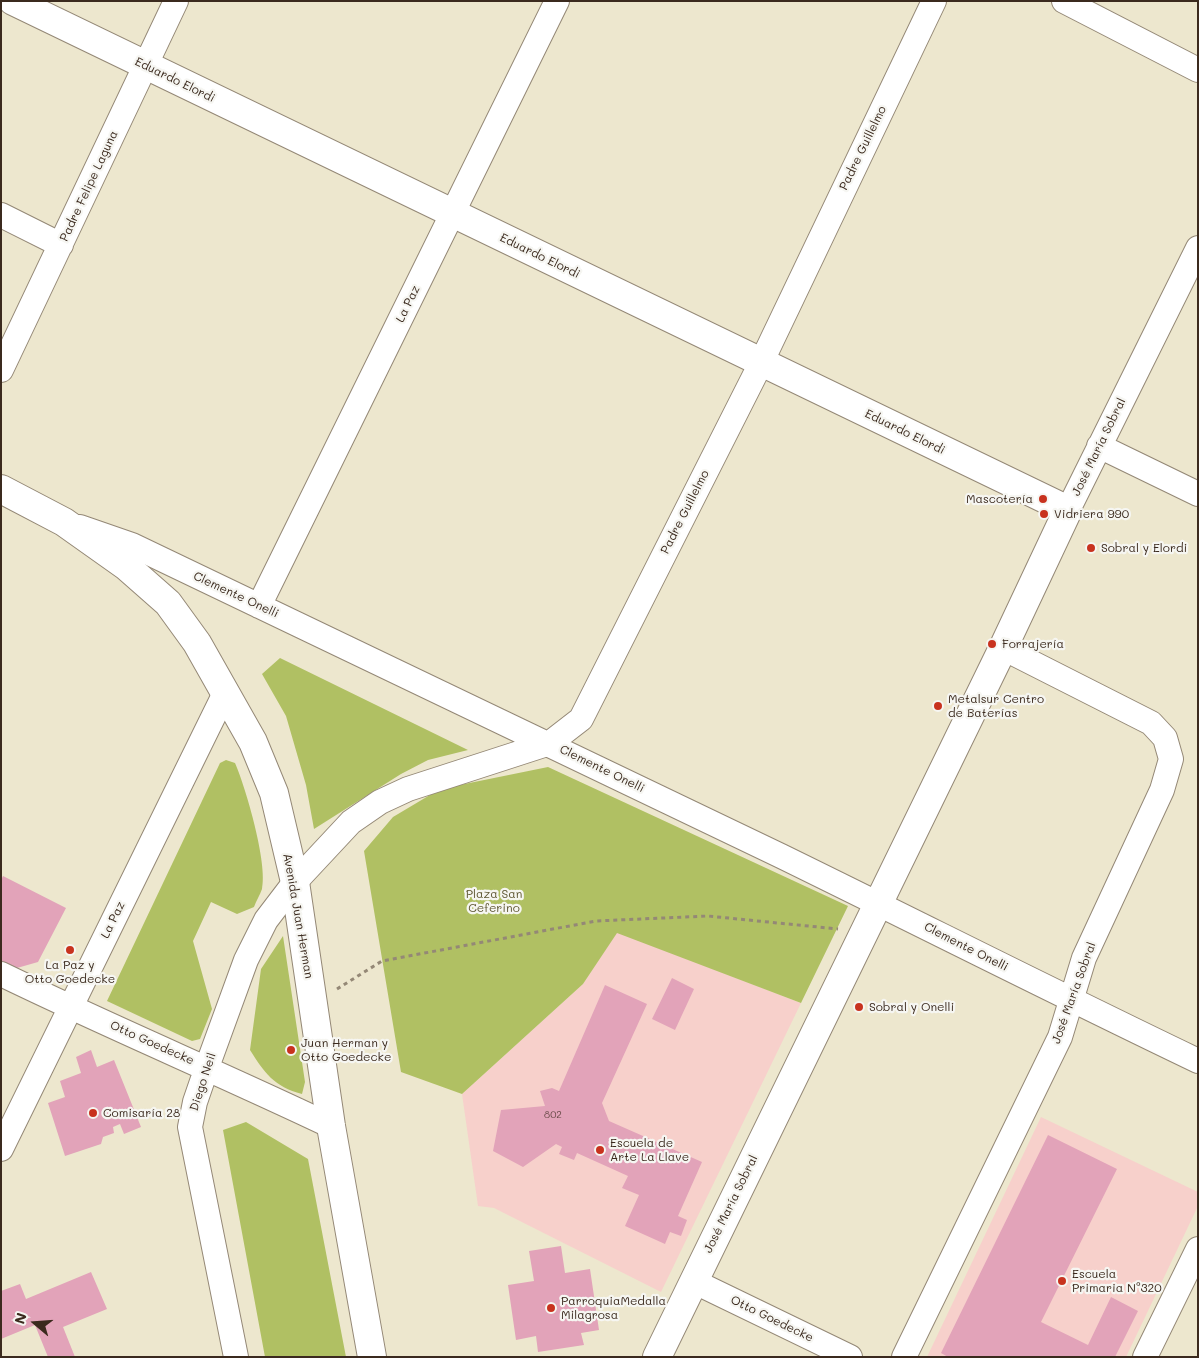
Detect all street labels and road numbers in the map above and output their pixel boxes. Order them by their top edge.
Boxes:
street label: Eduardo Elordi [133,54,217,106]
street label: Padre Guillelmo [836,104,890,192]
street label: Padre Felipe Laguna [57,128,121,244]
street label: Eduardo Elordi [498,230,582,282]
street label: La Paz [393,283,423,325]
street label: José María Sobral [1069,396,1129,498]
street label: Eduardo Elordi [863,406,947,458]
street label: Padre Guillelmo [658,468,712,556]
street label: Clemente Onelli [191,569,281,621]
street label: Clemente Onelli [557,742,647,796]
street label: Avenida Juan Herman [280,852,316,980]
street label: La Paz [98,899,128,941]
street label: Clemente Onelli [922,920,1010,974]
street label: José María Sobral [1049,940,1099,1046]
street label: Otto Goedecke [108,1018,196,1068]
street label: Diego Neil [187,1051,219,1113]
street label: José María Sobral [701,1153,761,1255]
street label: Otto Goedecke [728,1293,816,1345]

